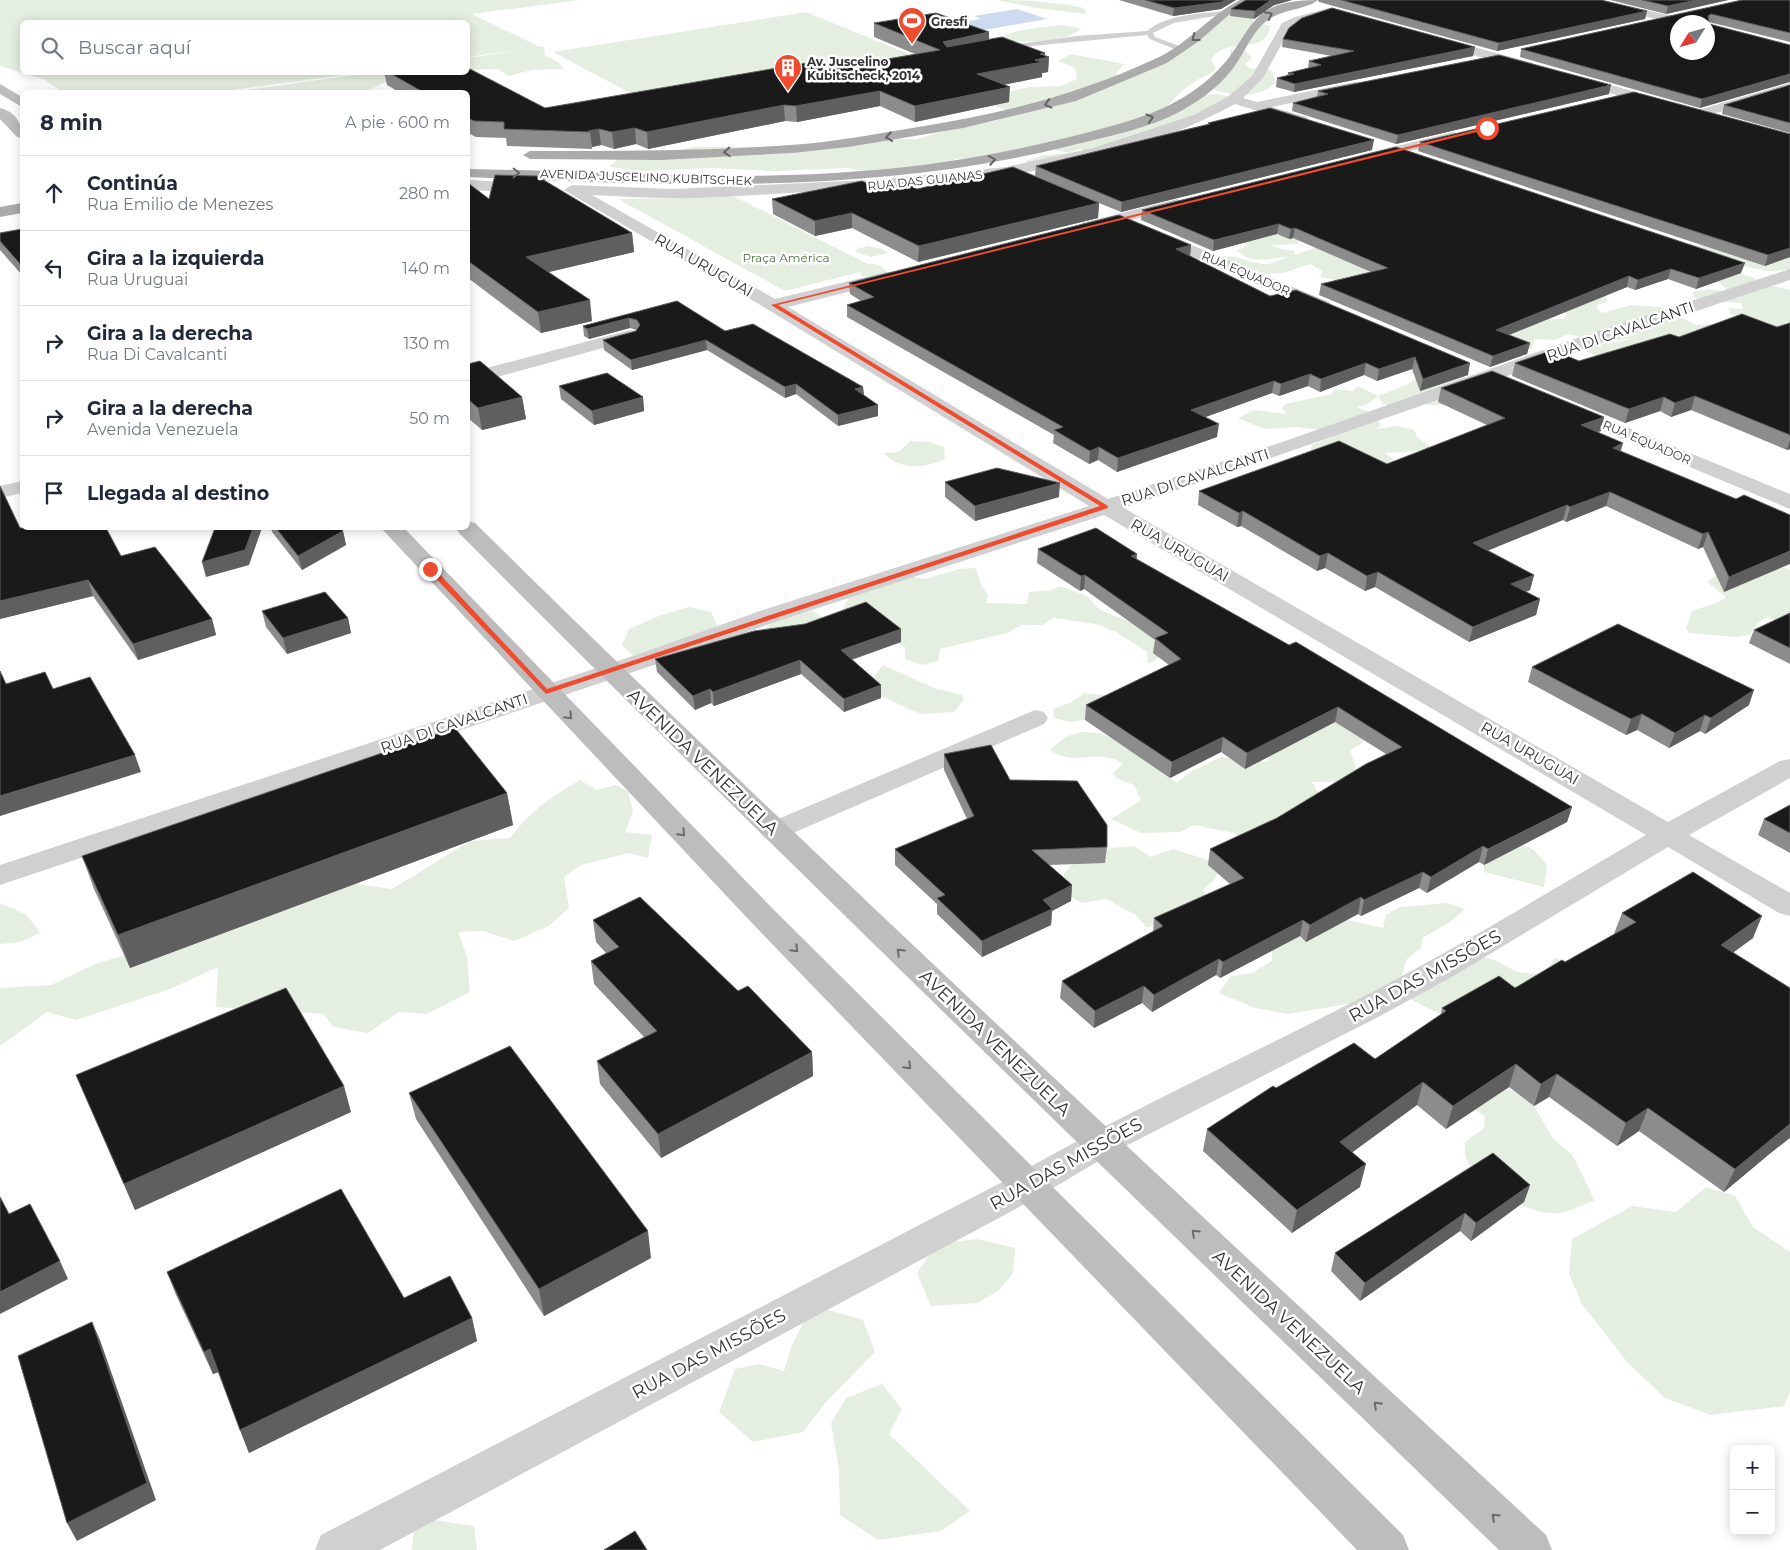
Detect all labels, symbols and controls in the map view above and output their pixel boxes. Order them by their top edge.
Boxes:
sports icon: Gresfi [897,6,927,45]
one-way arrow [1264,11,1273,21]
place label: Gresfi [931,14,968,29]
north arrow [1670,15,1715,60]
search box [20,20,470,75]
one-way arrow [1192,32,1201,40]
icon: search [38,34,66,62]
text: Buscar aquí [78,36,191,59]
building icon: Av. Juscelino Kubitscheck, 2014 [773,53,803,92]
place label: Av. Juscelino Kubitscheck, 2014 [806,54,921,83]
one-way arrow [1044,99,1053,109]
text: 8 min [40,110,103,135]
text: A pie · 600 m [345,113,450,132]
one-way arrow [1145,114,1153,124]
route start [1476,117,1499,140]
one-way arrow [885,132,893,142]
one-way arrow [723,146,731,157]
one-way arrow [988,155,997,165]
street label: AVENIDA JUSCELINO KUBITSCHEK [540,166,753,188]
street label: RUA DAS GUIANAS [867,167,983,193]
one-way arrow [512,168,520,179]
text: Continúa [87,172,178,195]
icon: ahead [40,179,68,207]
text: 280 m [399,184,450,203]
text: Rua Emilio de Menezes [87,195,273,214]
street label: RUA URUGUAI [651,229,757,301]
text: Gira a la izquierda [87,247,265,270]
street label: RUA EQUADOR [1200,248,1293,298]
park label: Praça América [742,250,830,265]
icon: left [40,254,68,282]
text: 140 m [402,259,450,278]
text: Rua Uruguai [87,270,188,289]
street label: RUA DI CAVALCANTI [1544,297,1696,365]
text: Gira a la derecha [87,322,253,345]
icon: right [40,329,68,357]
text: 130 m [403,334,450,353]
text: Rua Di Cavalcanti [87,345,227,364]
text: Gira a la derecha [87,397,253,420]
icon: right [40,404,68,432]
text: 50 m [409,409,450,428]
street label: RUA EQUADOR [1601,417,1694,467]
text: Avenida Venezuela [87,420,238,439]
street label: RUA DI CAVALCANTI [1119,444,1271,510]
icon: arrive [40,479,68,507]
text: Llegada al destino [87,482,269,505]
street label: RUA URUGUAI [1127,514,1233,586]
route end [419,558,442,581]
street label: AVENIDA VENEZUELA [623,684,783,840]
street label: RUA DI CAVALCANTI [378,689,530,757]
one-way arrow [563,710,572,719]
street label: RUA URUGUAI [1477,717,1583,789]
one-way arrow [676,827,685,836]
street label: RUA DAS MISSÕES [1345,925,1505,1027]
one-way arrow [789,944,798,953]
one-way arrow [897,949,906,958]
street label: AVENIDA VENEZUELA [915,965,1075,1121]
one-way arrow [902,1060,911,1069]
street label: RUA DAS MISSÕES [986,1113,1146,1215]
one-way arrow [1192,1230,1201,1239]
street label: AVENIDA VENEZUELA [1208,1245,1370,1399]
street label: RUA DAS MISSÕES [628,1304,790,1404]
one-way arrow [1373,1402,1382,1411]
map controls [1730,1445,1775,1535]
button: + [1730,1445,1775,1490]
button: − [1730,1490,1775,1535]
one-way arrow [1491,1513,1500,1522]

